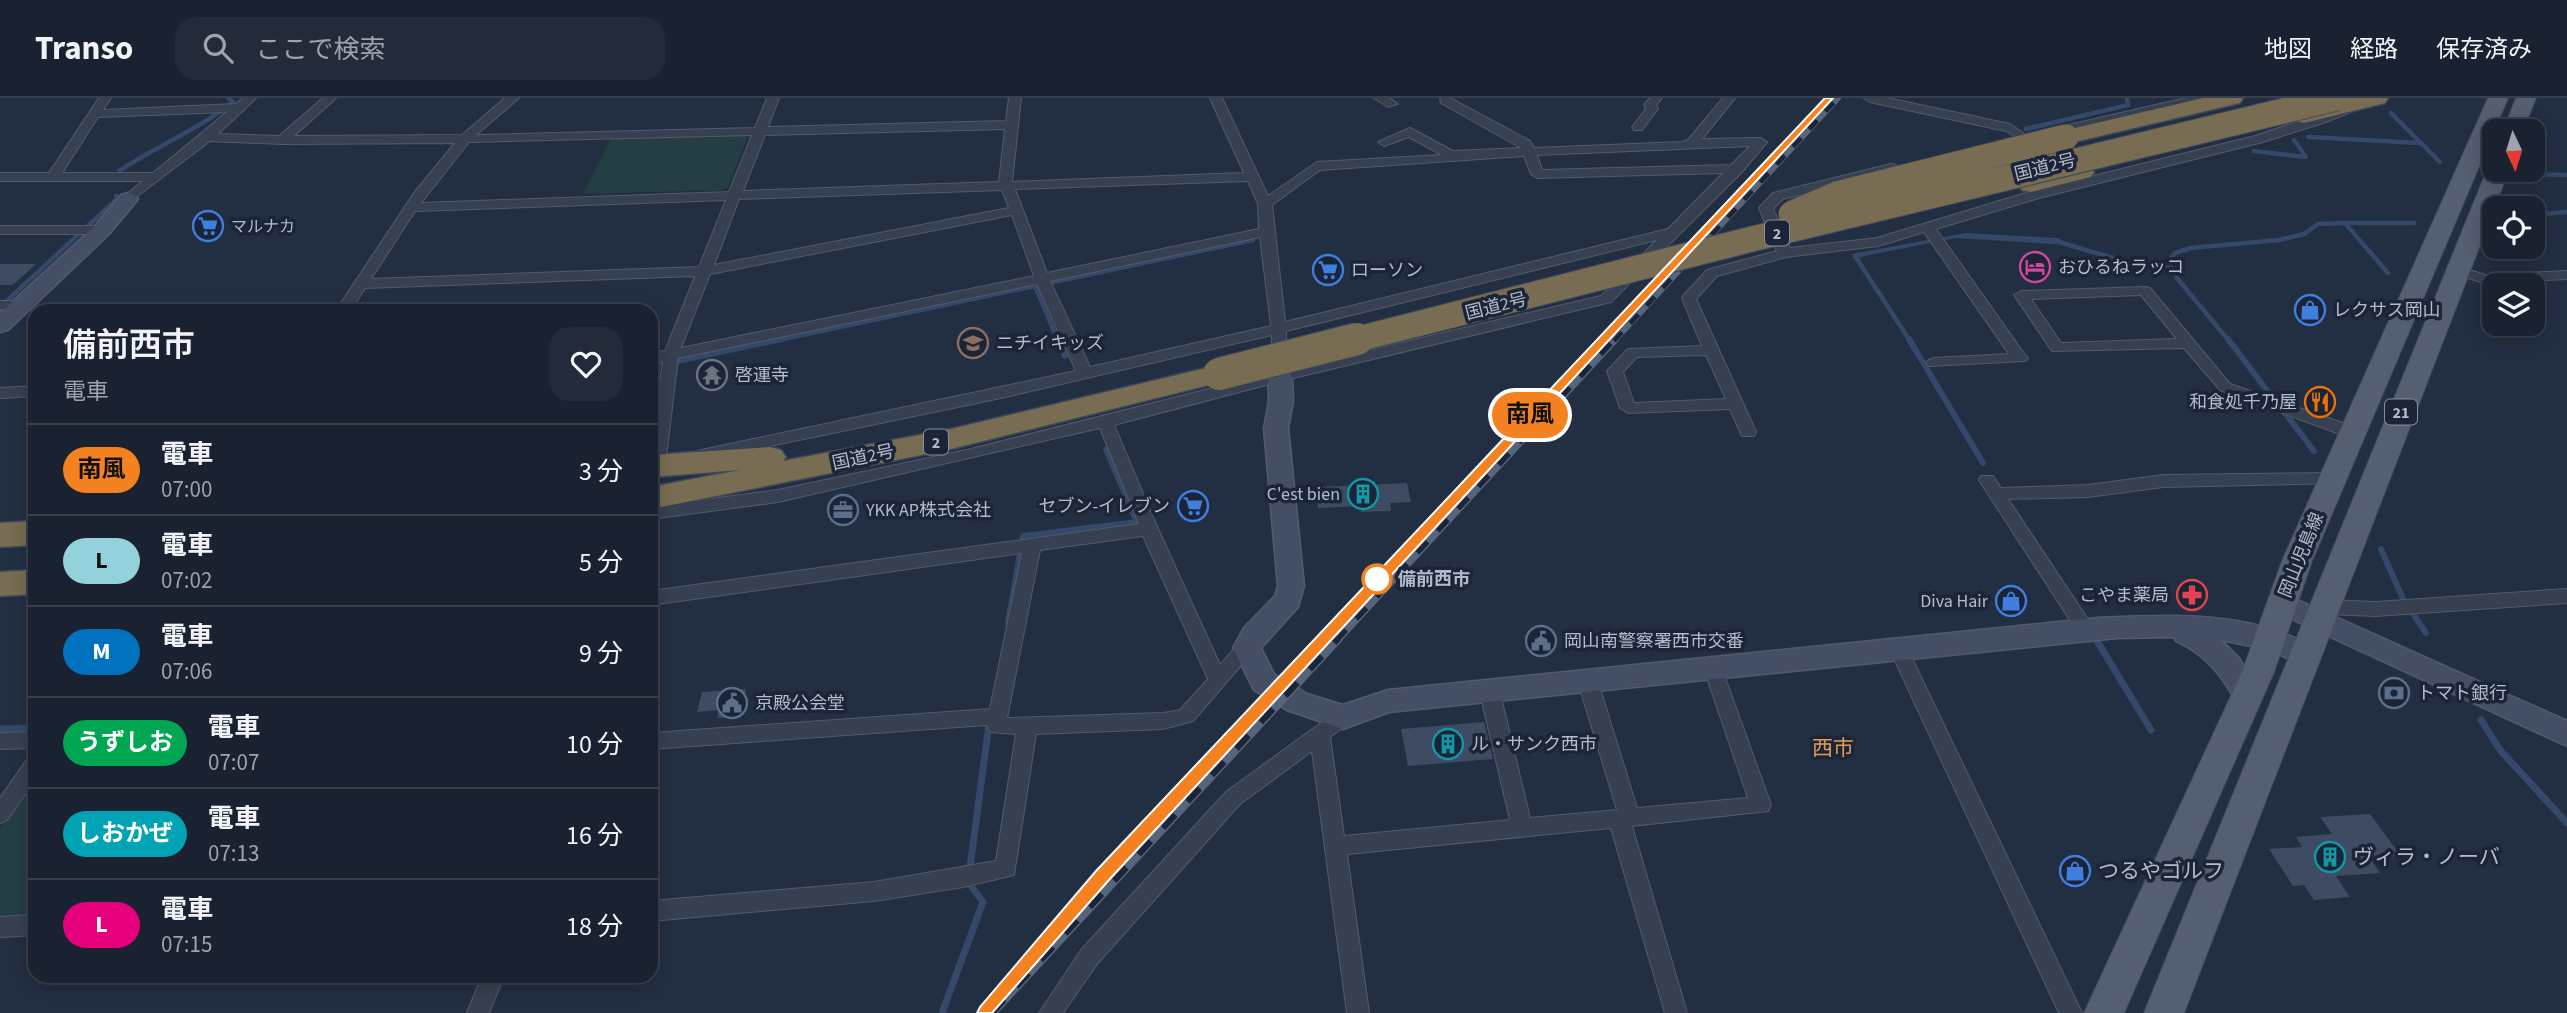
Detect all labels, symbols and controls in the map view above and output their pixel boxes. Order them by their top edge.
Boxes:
search box [175,17,665,80]
text: Transo [35,25,133,72]
icon: search [199,29,237,67]
text: ここで検索 [255,31,385,68]
text: 地図 [2264,32,2312,67]
text: 経路 [2350,32,2398,67]
text: 保存済み [2436,32,2532,67]
north arrow [2482,119,2544,182]
map controls [2482,119,2545,336]
street label: 国道2号 [2012,148,2079,187]
button: locate [2482,196,2545,259]
supermarket icon: マルナカ [191,209,225,243]
place label: マルナカ [231,216,295,238]
road number: 2 [1765,220,1789,246]
hotel icon: おひるねラッコ [2018,250,2052,284]
supermarket icon: ローソン [1311,253,1345,287]
place label: おひるねラッコ [2058,255,2184,280]
place label: ローソン [1351,258,1423,283]
button: layers [2482,273,2545,336]
street label: 国道2号 [1463,287,1530,326]
shop icon: レクサス岡山 [2293,293,2327,327]
place label: レクサス岡山 [2333,298,2441,323]
text: 備前西市 [63,322,195,369]
school or university icon: ニチイキッズ [956,326,990,360]
button: heart [549,327,623,401]
place label: ニチイキッズ [996,331,1104,356]
temple icon: 啓運寺 [695,358,729,392]
place label: 啓運寺 [735,363,789,388]
text: 電車 [63,375,109,408]
restaurant icon: 和食処千乃屋 [2303,385,2337,419]
place label: 和食処千乃屋 [2189,390,2297,415]
line badge: 南風 [1498,392,1562,438]
text: 南風 [1506,397,1554,432]
road number: 21 [2385,400,2417,424]
road number: 2 [924,430,948,454]
text: 電車 [161,436,213,473]
street label: 国道2号 [830,439,896,476]
text: 南風 [78,452,126,487]
text: 3 分 [579,453,623,490]
text: 07:00 [161,473,212,506]
building icon: C'est bien [1346,477,1380,511]
place label: C'est bien [1267,482,1340,507]
supermarket icon: セブン-イレブン [1176,489,1210,523]
office icon: YKK AP株式会社 [826,493,860,527]
place label: セブン-イレブン [1038,494,1170,519]
place label: YKK AP株式会社 [865,498,991,523]
street label: 岡山児島線 [2273,509,2330,602]
text: 電車 [161,527,213,564]
text: L [95,543,108,578]
text: 5 分 [579,544,623,581]
text: 07:02 [161,564,212,597]
marker: 備前西市 [1362,564,1392,594]
place label: 備前西市 [1398,567,1470,592]
pharmacy icon: こやま薬局 [2175,578,2209,612]
place label: こやま薬局 [2079,583,2169,608]
shop icon: Diva Hair [1994,584,2028,618]
place label: Diva Hair [1920,589,1989,614]
text: 電車 [161,618,213,655]
public building icon: 岡山南警察署西市交番 [1524,624,1558,658]
place label: 岡山南警察署西市交番 [1564,629,1744,654]
text: M [92,634,111,669]
text: 9 分 [579,635,623,672]
text: 07:06 [161,655,212,688]
bank icon: トマト銀行 [2377,676,2411,710]
place label: トマト銀行 [2417,681,2507,706]
public building icon: 京殿公会堂 [715,686,749,720]
place label: 京殿公会堂 [755,691,845,716]
text: 電車 [208,709,260,746]
text: うずしお [77,725,173,760]
text: 10 分 [566,726,623,763]
building icon: ル・サンク西市 [1431,727,1465,761]
place label: ル・サンク西市 [1471,732,1597,757]
district label: 西市 [1812,733,1854,763]
text: 07:07 [208,746,259,779]
text: 電車 [208,800,260,837]
text: しおかぜ [77,816,173,851]
text: 16 分 [566,817,623,854]
text: 07:13 [208,837,259,870]
building icon: ヴィラ・ノーバ [2313,840,2347,874]
place label: ヴィラ・ノーバ [2353,842,2500,872]
shop icon: つるやゴルフ [2058,854,2092,888]
place label: つるやゴルフ [2098,856,2224,886]
text: 電車 [161,891,213,928]
text: L [95,907,108,942]
text: 18 分 [566,908,623,945]
text: 07:15 [161,928,212,961]

